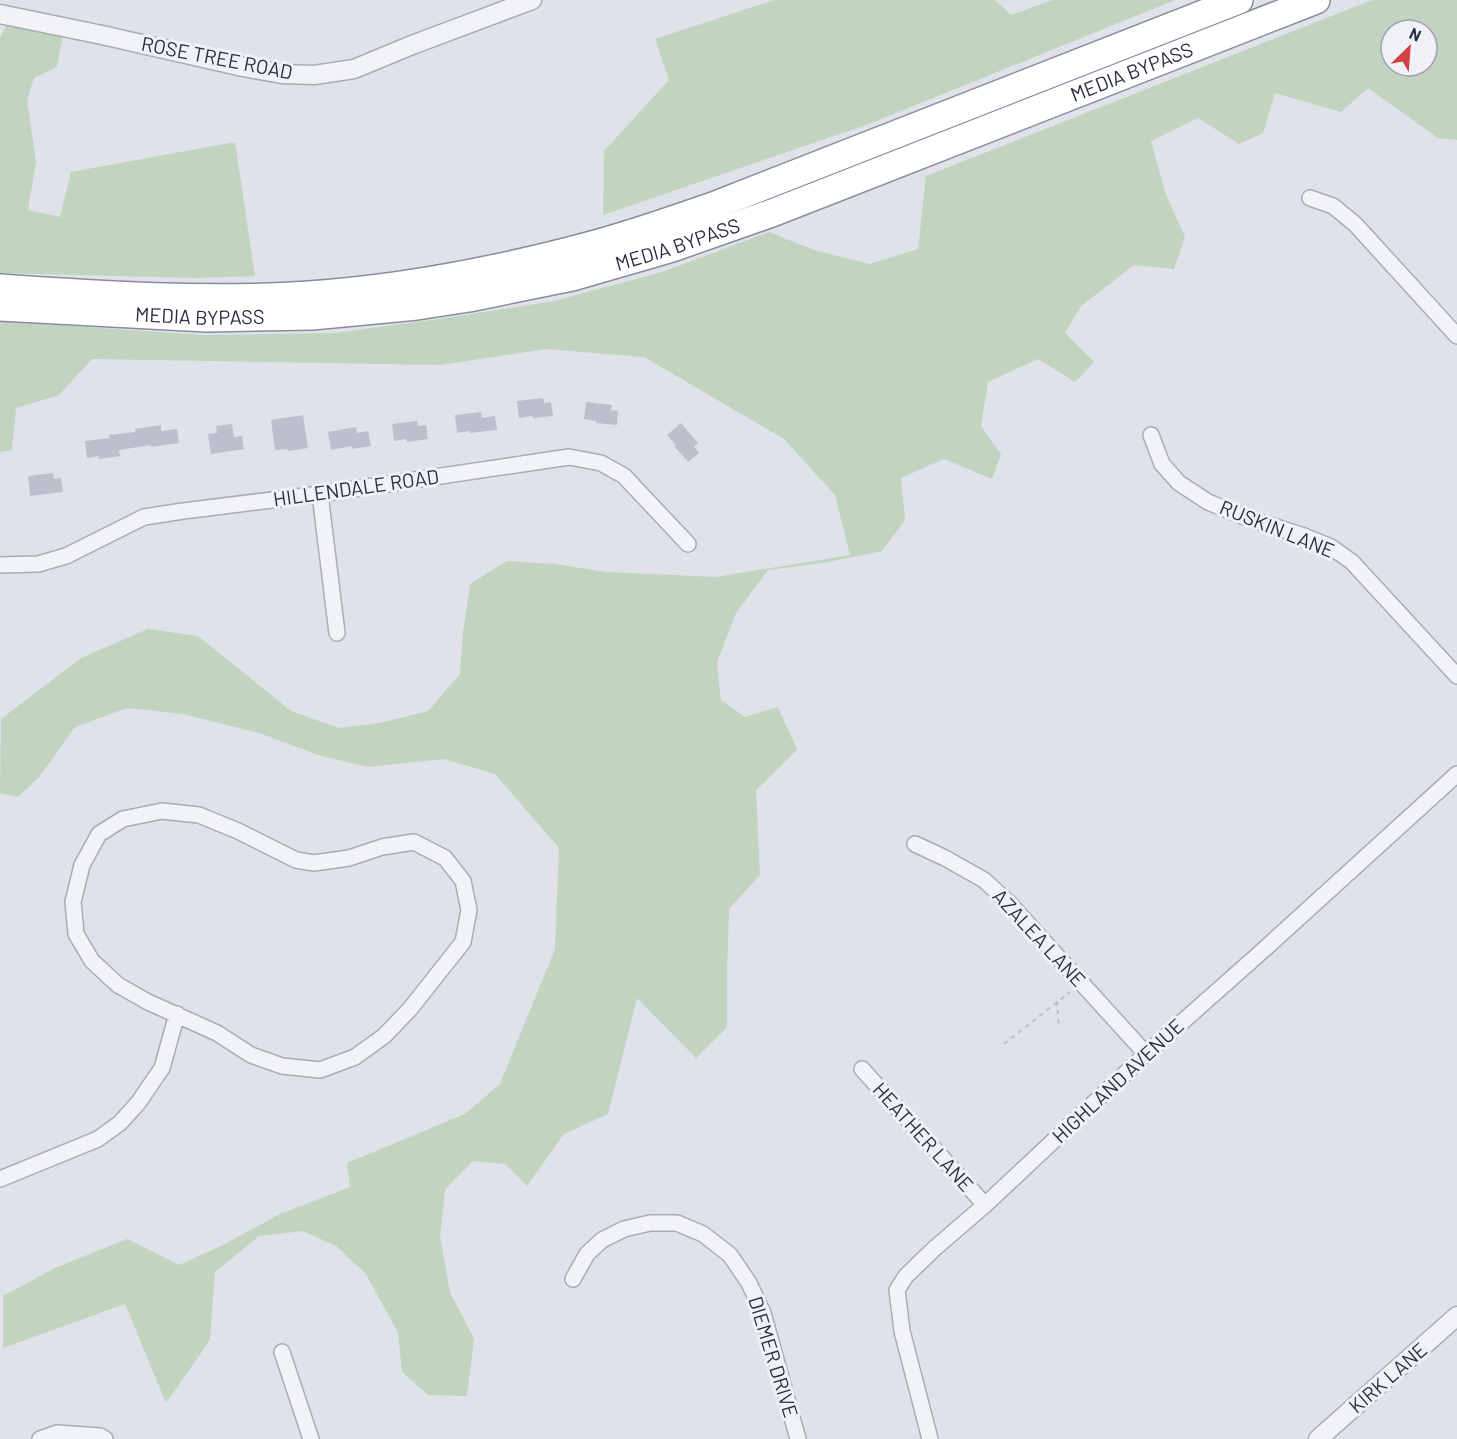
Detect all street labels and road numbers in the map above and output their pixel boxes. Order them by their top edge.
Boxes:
street label: ROSE TREE ROAD [140,31,295,83]
street label: MEDIA BYPASS [1067,36,1196,106]
street label: MEDIA BYPASS [612,212,743,275]
street label: MEDIA BYPASS [134,301,265,329]
street label: HILLENDALE ROAD [272,464,440,511]
street label: RUSKIN LANE [1217,494,1338,562]
street label: AZALEA LANE [988,883,1091,991]
street label: HIGHLAND AVENUE [1047,1013,1188,1147]
street label: HEATHER LANE [868,1077,979,1196]
street label: DIEMER DRIVE [744,1293,804,1420]
street label: KIRK LANE [1343,1337,1431,1418]

